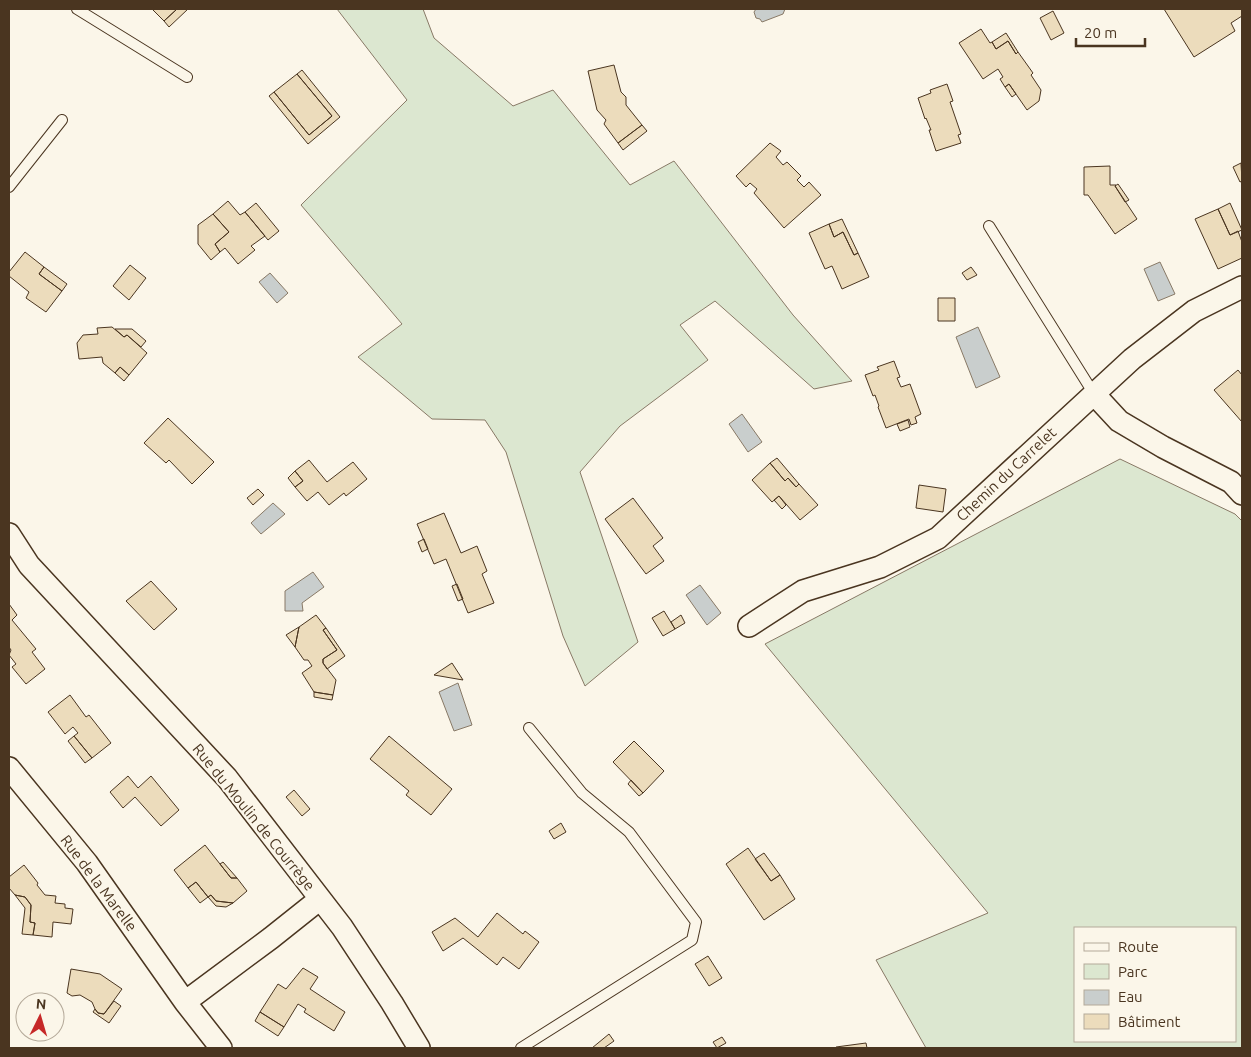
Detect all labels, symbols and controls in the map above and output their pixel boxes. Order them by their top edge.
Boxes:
scale bar [1076,15,1145,47]
text: 20 m [1084,24,1117,41]
street label: Chemin du Carrelet [953,423,1059,525]
street label: Rue du Moulin de Courrège [190,740,318,894]
street label: Rue de la Marelle [57,832,141,934]
legend [1074,927,1236,1042]
text: Route [1118,938,1159,955]
text: Parc [1118,963,1147,980]
text: Eau [1118,988,1143,1005]
north arrow [15,992,65,1042]
text: N [35,996,47,1012]
text: Bâtiment [1118,1013,1181,1030]

